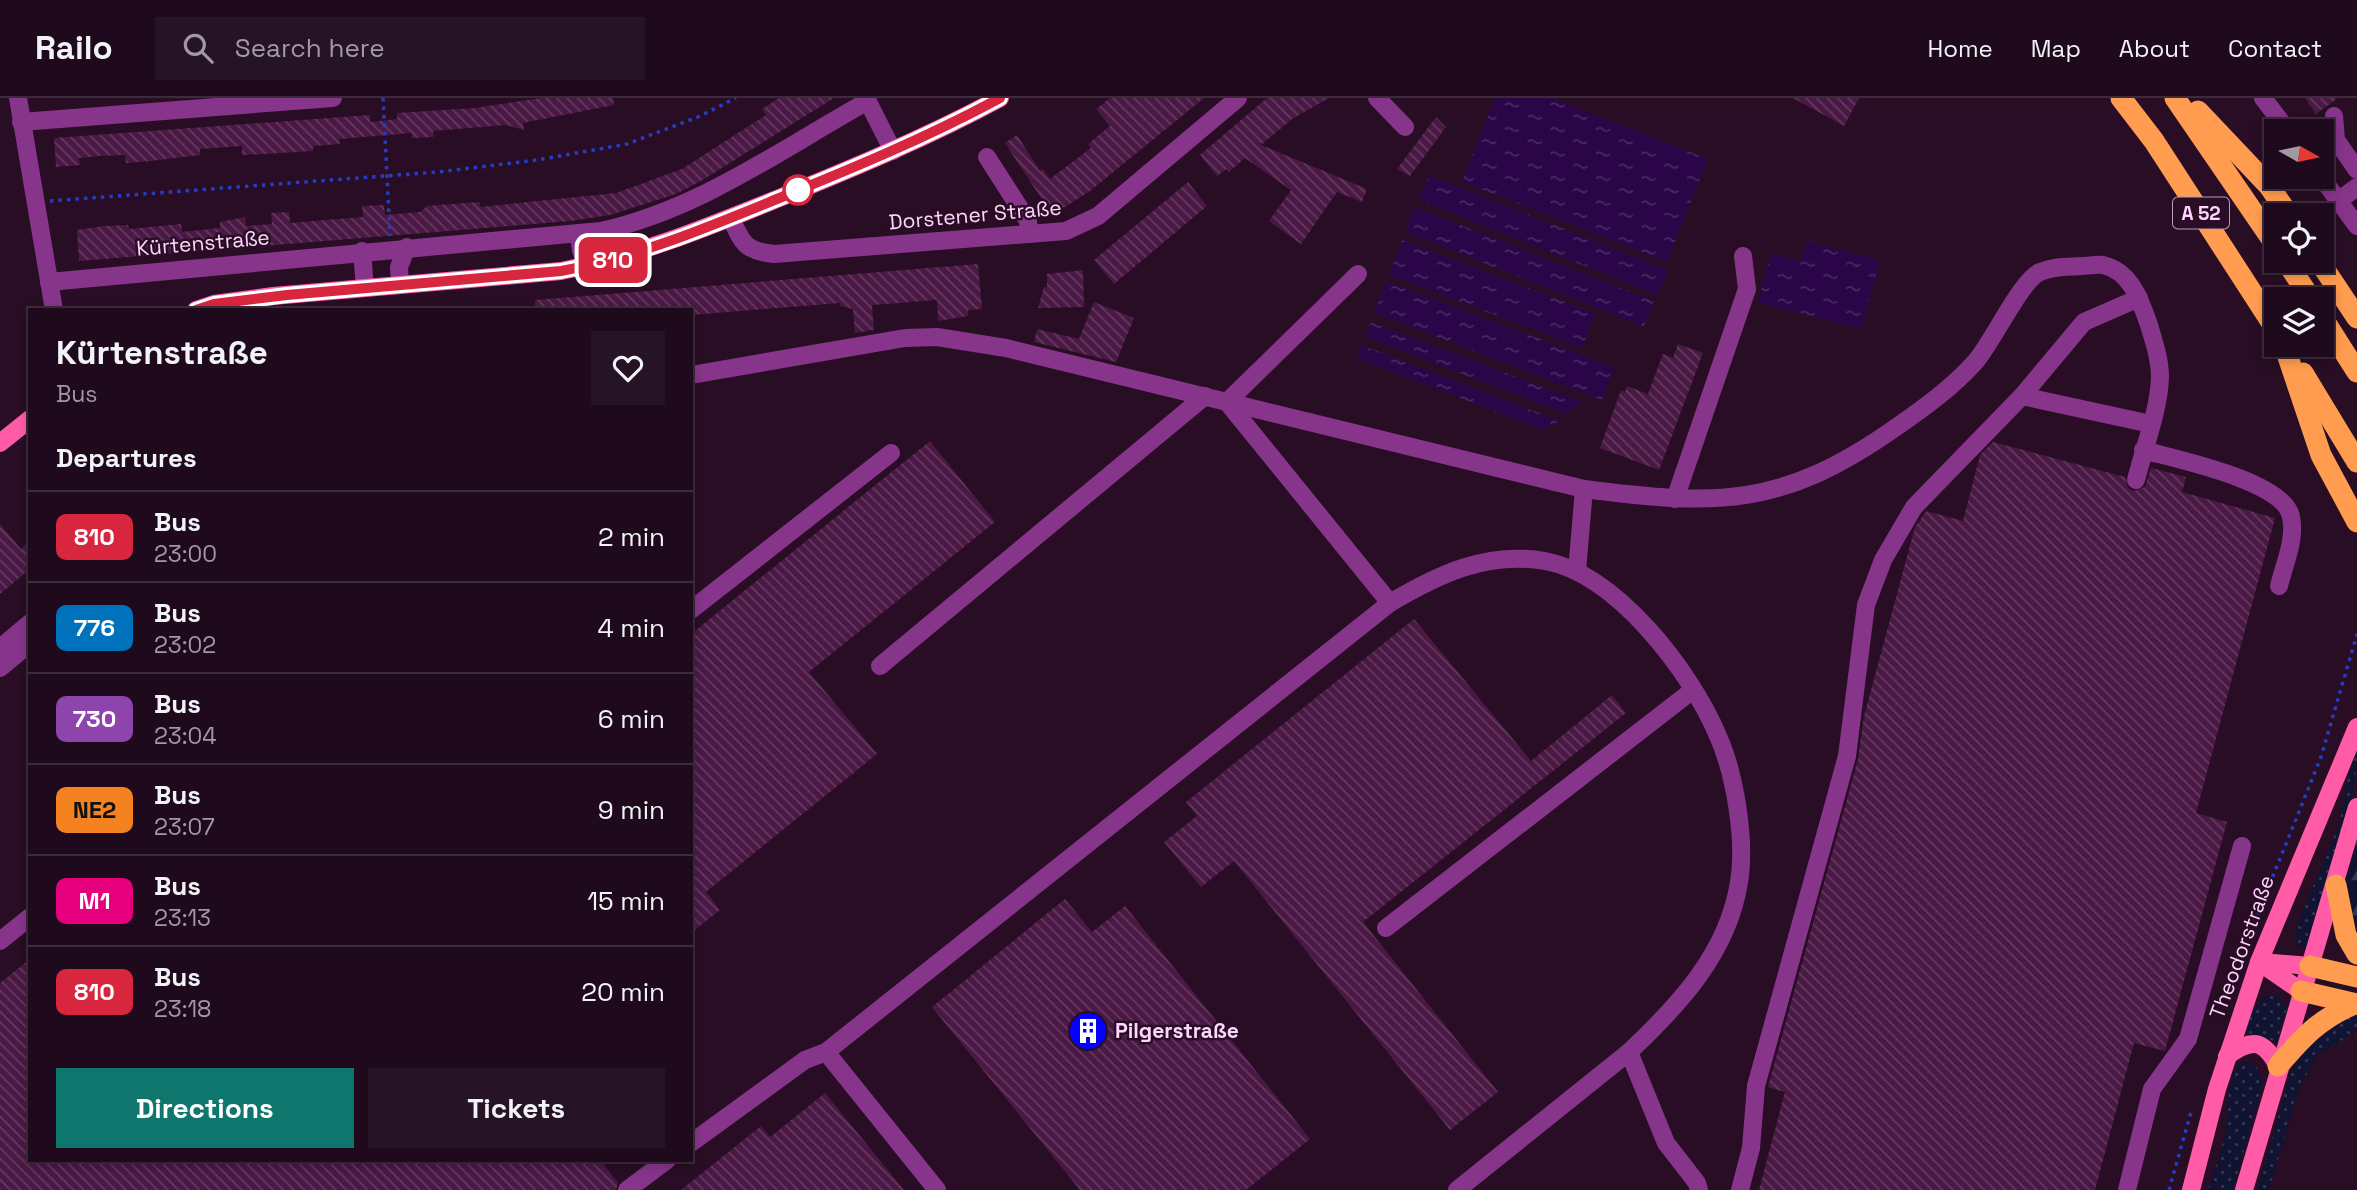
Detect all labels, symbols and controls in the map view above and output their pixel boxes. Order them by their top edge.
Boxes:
search box [155,17,645,80]
text: Railo [35,27,113,69]
icon: search [179,29,217,67]
text: Search here [235,31,385,65]
text: Home [1927,33,1993,64]
text: Map [2031,33,2081,64]
text: About [2119,33,2190,64]
text: Contact [2228,33,2322,64]
north arrow [2264,119,2334,189]
map controls [2264,119,2334,357]
unlabelled marker [783,175,813,205]
street label: Dorstener Straße [887,193,1063,236]
road number: A 52 [2173,197,2229,228]
button: locate [2264,203,2334,273]
street label: Kürtenstraße [135,223,271,262]
line badge: 810 [573,237,653,283]
text: 810 [593,244,633,275]
button: layers [2264,287,2334,357]
button: heart [591,331,665,405]
text: Kürtenstraße [56,332,268,374]
text: Bus [56,379,97,409]
text: Departures [56,441,197,475]
text: Bus [154,505,201,539]
text: 2 min [598,520,665,554]
text: 810 [74,521,115,552]
text: 23:00 [154,539,217,569]
text: Bus [154,596,201,630]
text: 4 min [597,611,665,645]
text: 776 [74,612,115,643]
text: 23:02 [154,630,216,660]
text: Bus [154,687,201,721]
text: 6 min [598,702,665,736]
text: 730 [73,703,116,734]
text: 23:04 [154,721,217,751]
text: Bus [154,778,201,812]
text: 9 min [598,793,665,827]
text: NE2 [73,794,116,825]
text: 23:07 [154,812,215,842]
text: Bus [154,869,201,903]
street label: Theodorstraße [2203,871,2280,1022]
text: 15 min [587,884,665,918]
text: M1 [78,885,111,916]
text: 23:13 [154,903,211,933]
text: Bus [154,960,201,994]
text: 20 min [581,975,665,1009]
text: 810 [74,976,115,1007]
text: 23:18 [154,994,211,1024]
building icon: Pilgerstraße [1067,1010,1109,1052]
place label: Pilgerstraße [1115,1017,1239,1044]
button: Directions [56,1068,354,1148]
button: Tickets [368,1068,665,1148]

